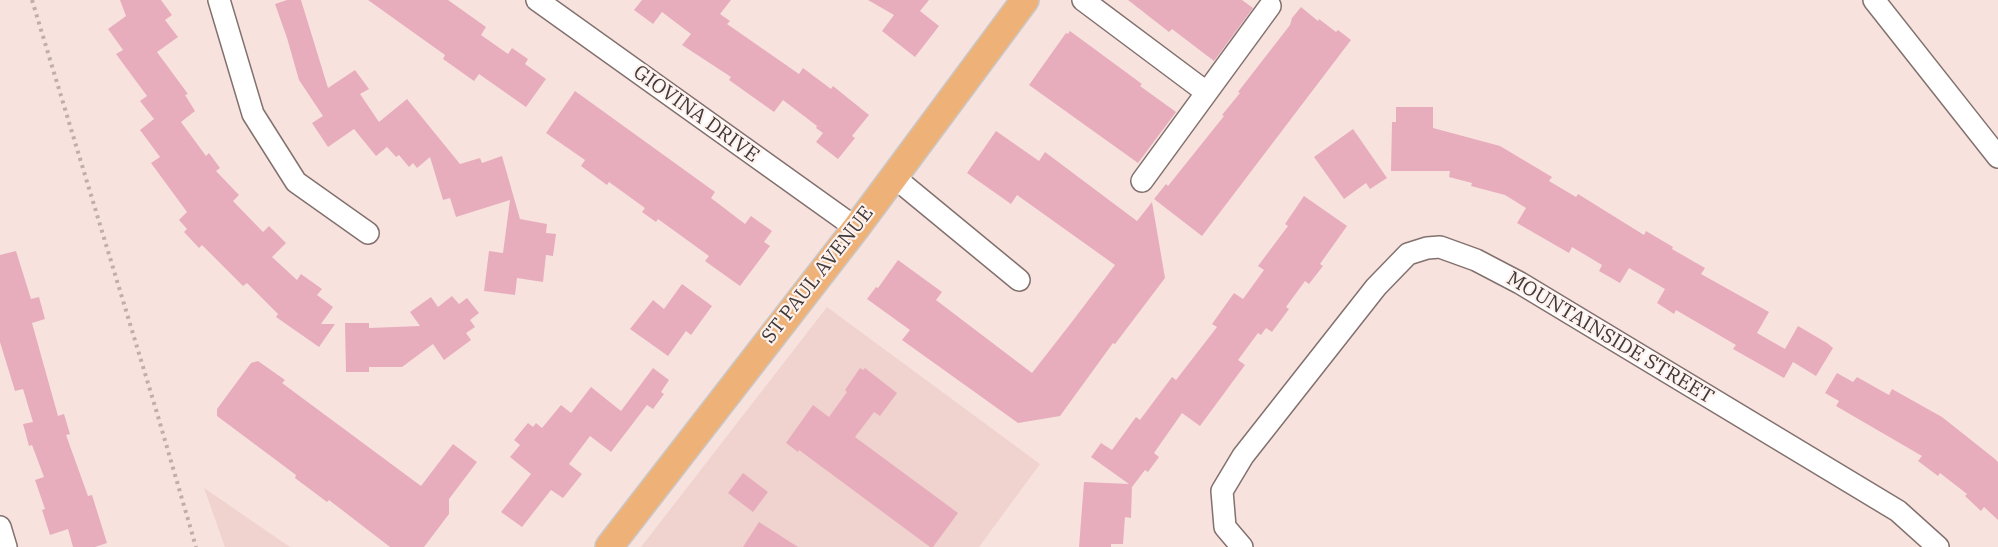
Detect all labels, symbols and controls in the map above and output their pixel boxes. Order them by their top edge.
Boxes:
street label: GIOVINA DRIVE [628,60,764,168]
street label: ST PAUL AVENUE [757,202,879,348]
street label: MOUNTAINSIDE STREET [1502,267,1718,409]

